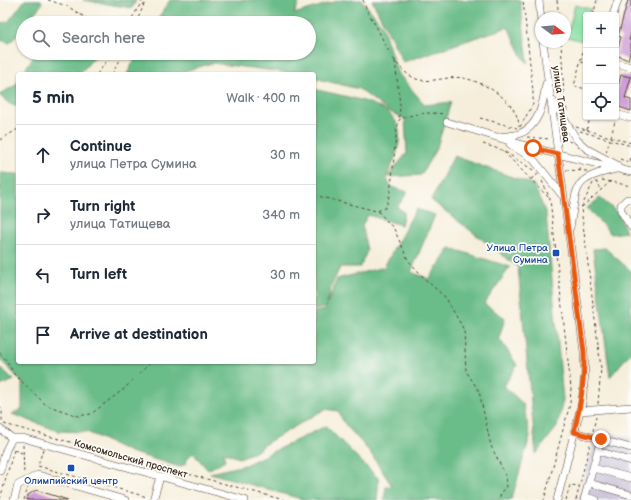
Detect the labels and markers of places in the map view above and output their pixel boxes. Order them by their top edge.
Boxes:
place label: Улица Петра Сумина [486,242,548,266]
marker: Улица Петра Сумина [551,248,561,258]
marker: Олимпийский центр [66,463,76,473]
place label: Олимпийский центр [24,475,118,487]

